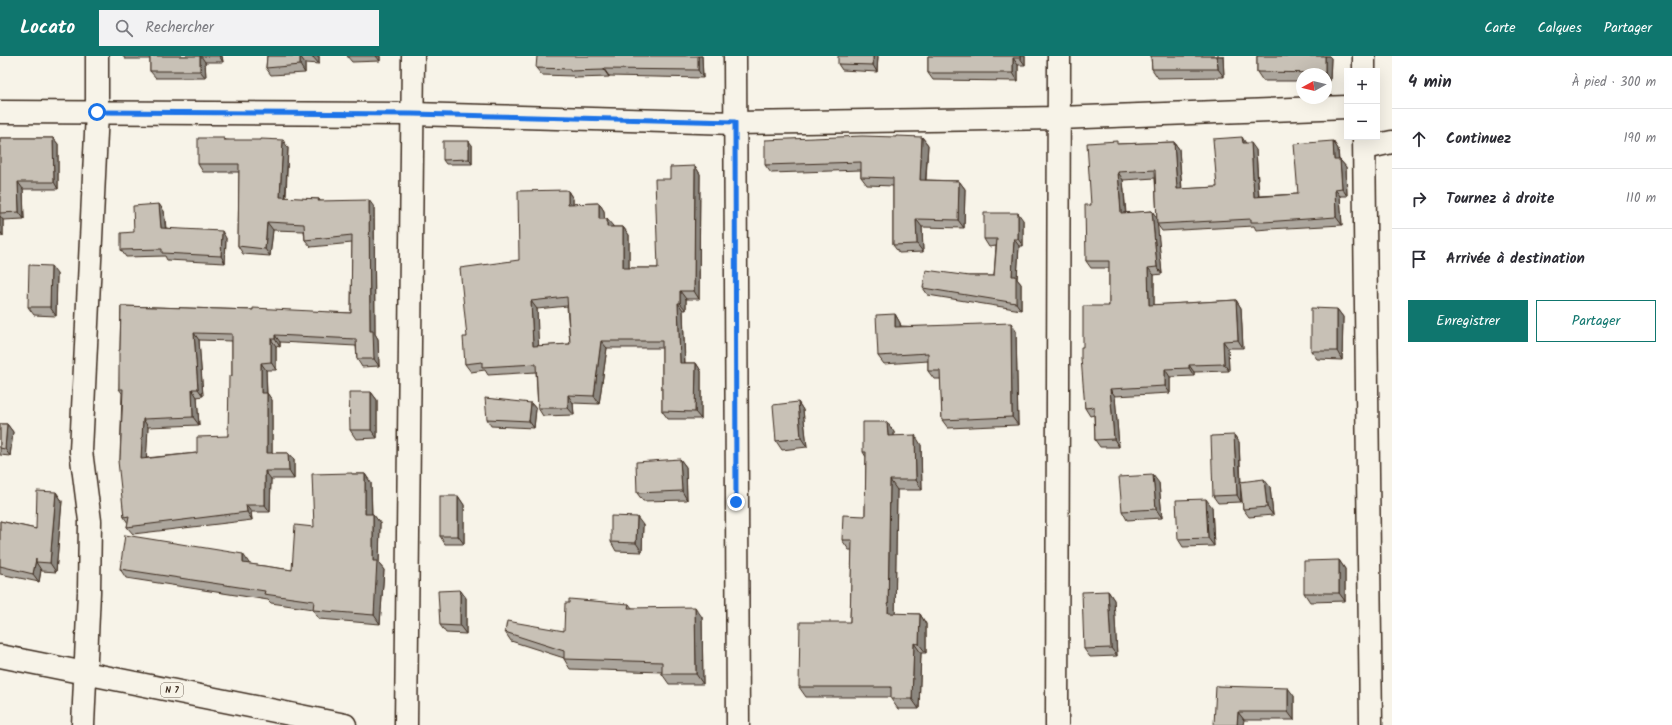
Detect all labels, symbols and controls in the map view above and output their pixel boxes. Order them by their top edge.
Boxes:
search box [99,10,379,46]
text: Locato [20,13,75,43]
text: Rechercher [145,16,214,40]
icon: search [113,17,135,39]
text: Carte [1484,17,1516,39]
text: Calques [1538,17,1582,39]
text: Partager [1604,17,1652,39]
north arrow [1296,68,1332,104]
map controls [1344,68,1380,140]
button: + [1344,68,1380,104]
text: 4 min [1408,69,1452,96]
text: À pied · 300 m [1572,72,1656,93]
route start [88,103,106,121]
button: − [1344,104,1380,140]
text: Continuez [1446,127,1511,151]
icon: ahead [1408,128,1430,150]
text: 190 m [1624,128,1656,149]
text: Tournez à droite [1446,187,1554,211]
icon: right [1408,188,1430,210]
text: 110 m [1626,188,1656,209]
text: Arrivée à destination [1446,247,1585,271]
icon: arrive [1408,248,1430,270]
button: Enregistrer [1408,300,1528,342]
button: Partager [1536,300,1656,342]
route end [727,493,745,511]
road number: N 7 [161,683,183,697]

